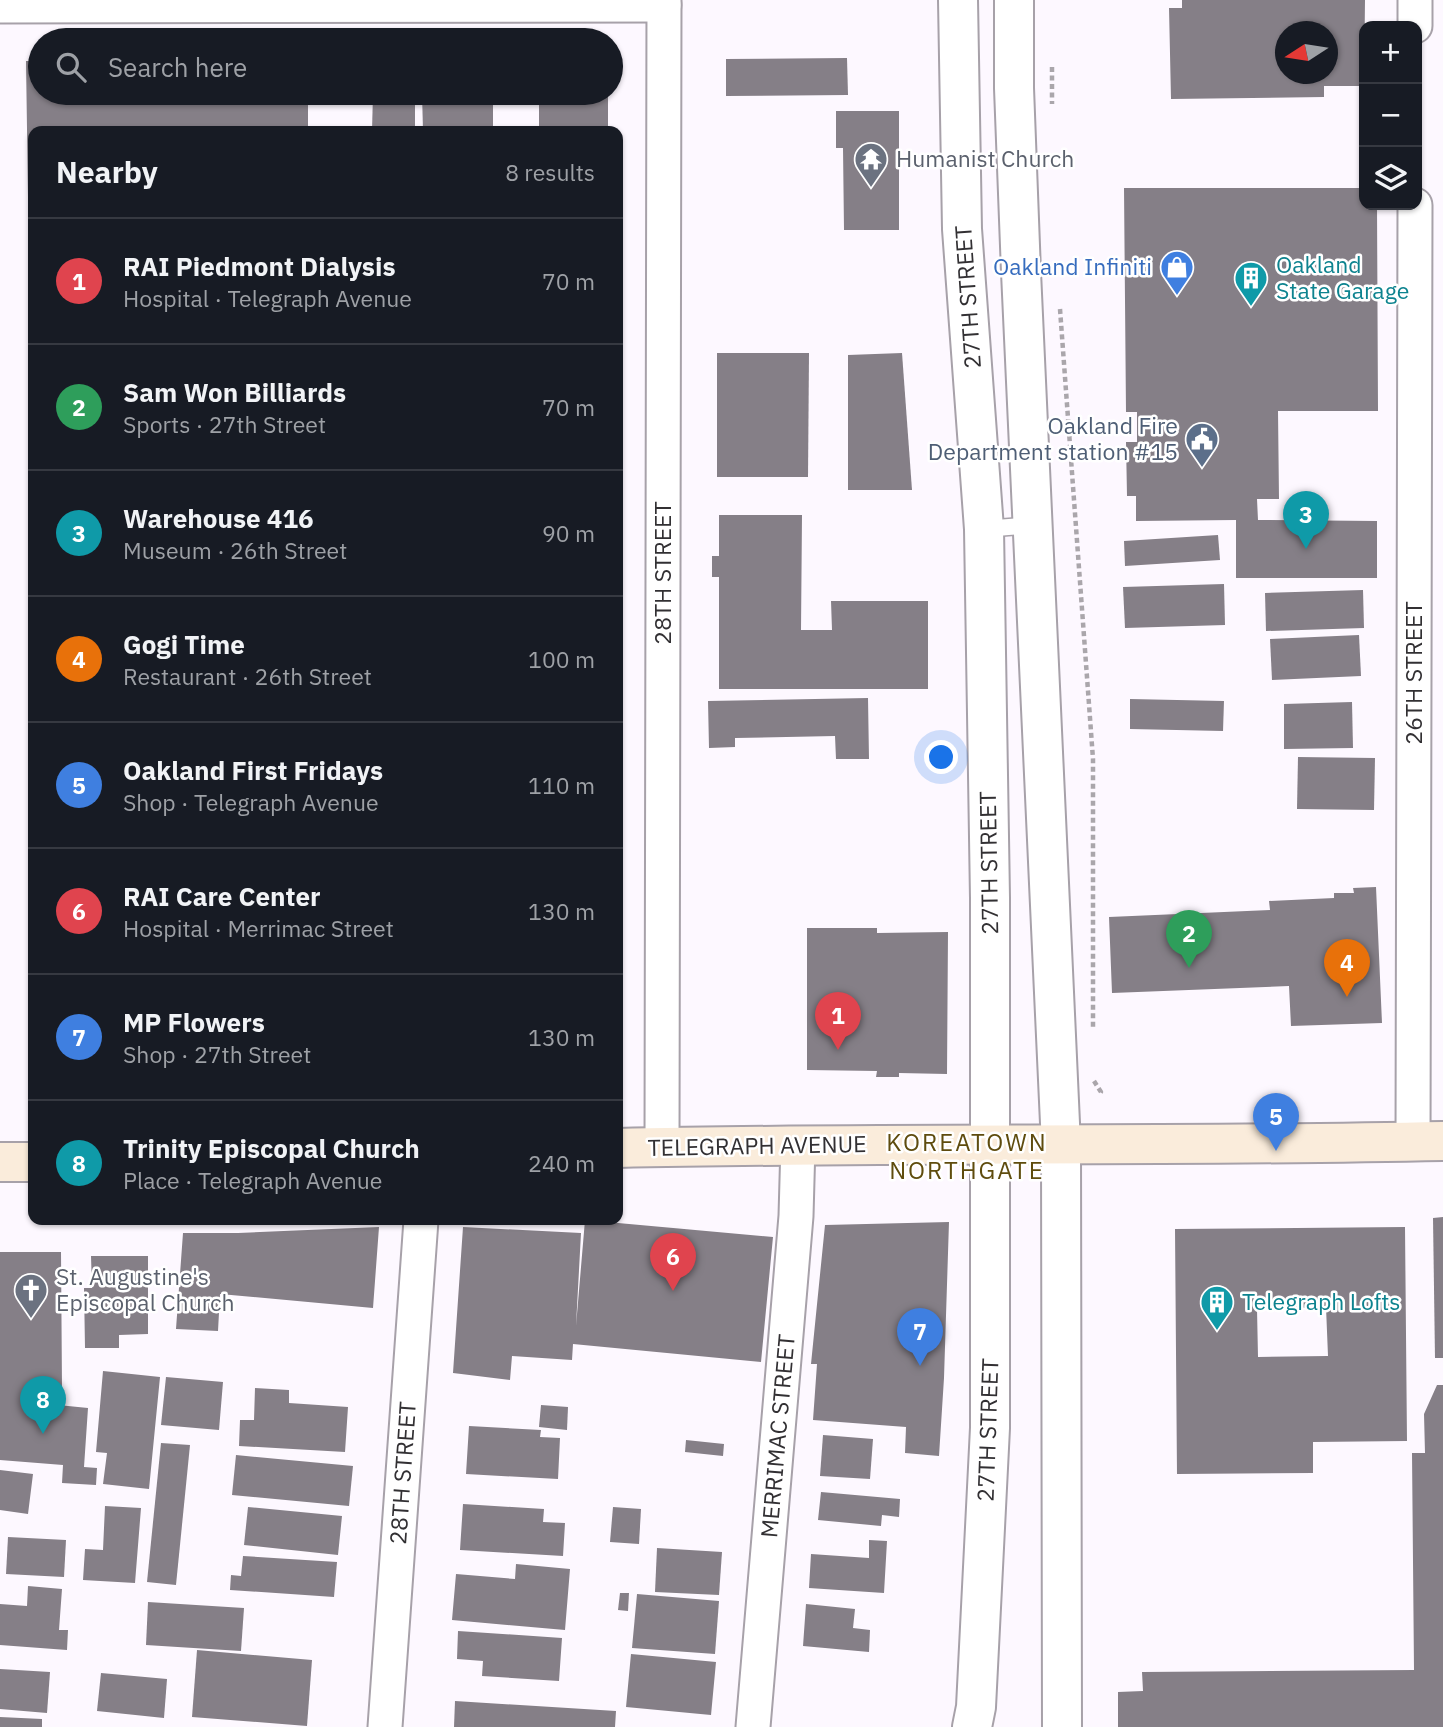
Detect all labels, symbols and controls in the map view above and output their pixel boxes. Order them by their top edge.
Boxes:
north arrow [1275,21,1338,84]
map controls [1359,21,1422,210]
button: + [1359,21,1422,84]
search box [28,28,623,105]
icon: search [52,48,90,86]
text: Search here [108,50,247,84]
button: − [1359,84,1422,147]
temple icon: Humanist Church [852,140,890,189]
place label: Humanist Church [896,143,1074,173]
button: layers [1359,147,1422,210]
text: Nearby [56,152,158,191]
text: 8 results [505,157,595,187]
street label: 27TH STREET [947,225,987,370]
shop icon: Oakland Infiniti [1158,248,1196,297]
text: RAI Piedmont Dialysis [123,249,395,283]
place label: Oakland State Garage [1276,249,1409,305]
place label: Oakland Infiniti [993,251,1152,281]
building icon: Oakland State Garage [1232,259,1270,308]
text: 1 [72,266,86,296]
text: 70 m [542,266,595,296]
text: Hospital · Telegraph Avenue [123,283,412,313]
text: Sam Won Billiards [123,375,346,409]
text: 2 [72,392,86,422]
text: 70 m [542,392,595,422]
text: Sports · 27th Street [123,409,326,439]
place label: Oakland Fire Department station #15 [928,410,1178,466]
public building icon: Oakland Fire Department station #15 [1183,420,1221,469]
pin: 3 [1283,491,1329,549]
text: Warehouse 416 [123,501,314,535]
street label: 28TH STREET [647,501,677,645]
text: 3 [72,518,86,548]
text: 90 m [542,518,595,548]
text: Museum · 26th Street [123,535,347,565]
street label: 26TH STREET [1398,601,1428,745]
text: Gogi Time [123,627,245,661]
text: 4 [72,644,86,674]
text: 100 m [528,644,595,674]
text: Restaurant · 26th Street [123,661,372,691]
your location [924,740,958,774]
text: Oakland First Fridays [123,753,383,787]
text: 5 [72,770,86,800]
text: 110 m [528,770,595,800]
text: Shop · Telegraph Avenue [123,787,379,817]
street label: 27TH STREET [972,791,1004,935]
text: RAI Care Center [123,879,321,913]
text: 6 [72,896,86,926]
text: 130 m [528,896,595,926]
pin: 2 [1166,910,1212,968]
text: Hospital · Merrimac Street [123,913,394,943]
pin: 4 [1324,939,1370,997]
pin: 1 [815,992,861,1050]
text: MP Flowers [123,1005,265,1039]
text: 7 [72,1022,86,1052]
text: 130 m [528,1022,595,1052]
text: Shop · 27th Street [123,1039,311,1069]
pin: 5 [1253,1093,1299,1151]
district label: KOREATOWN NORTHGATE [886,1126,1048,1186]
street label: TELEGRAPH AVENUE [647,1128,867,1162]
text: Trinity Episcopal Church [123,1131,420,1165]
text: 8 [72,1148,86,1178]
text: 240 m [528,1148,595,1178]
text: Place · Telegraph Avenue [123,1165,382,1195]
pin: 6 [650,1233,696,1291]
place label: St. Augustine's Episcopal Church [56,1261,235,1317]
church icon: St. Augustine's Episcopal Church [12,1271,50,1320]
building icon: Telegraph Lofts [1198,1283,1236,1332]
place label: Telegraph Lofts [1242,1286,1401,1316]
pin: 7 [897,1308,943,1366]
street label: MERRIMAC STREET [753,1333,801,1539]
street label: 27TH STREET [970,1358,1004,1502]
pin: 8 [20,1376,66,1434]
street label: 28TH STREET [382,1400,422,1545]

